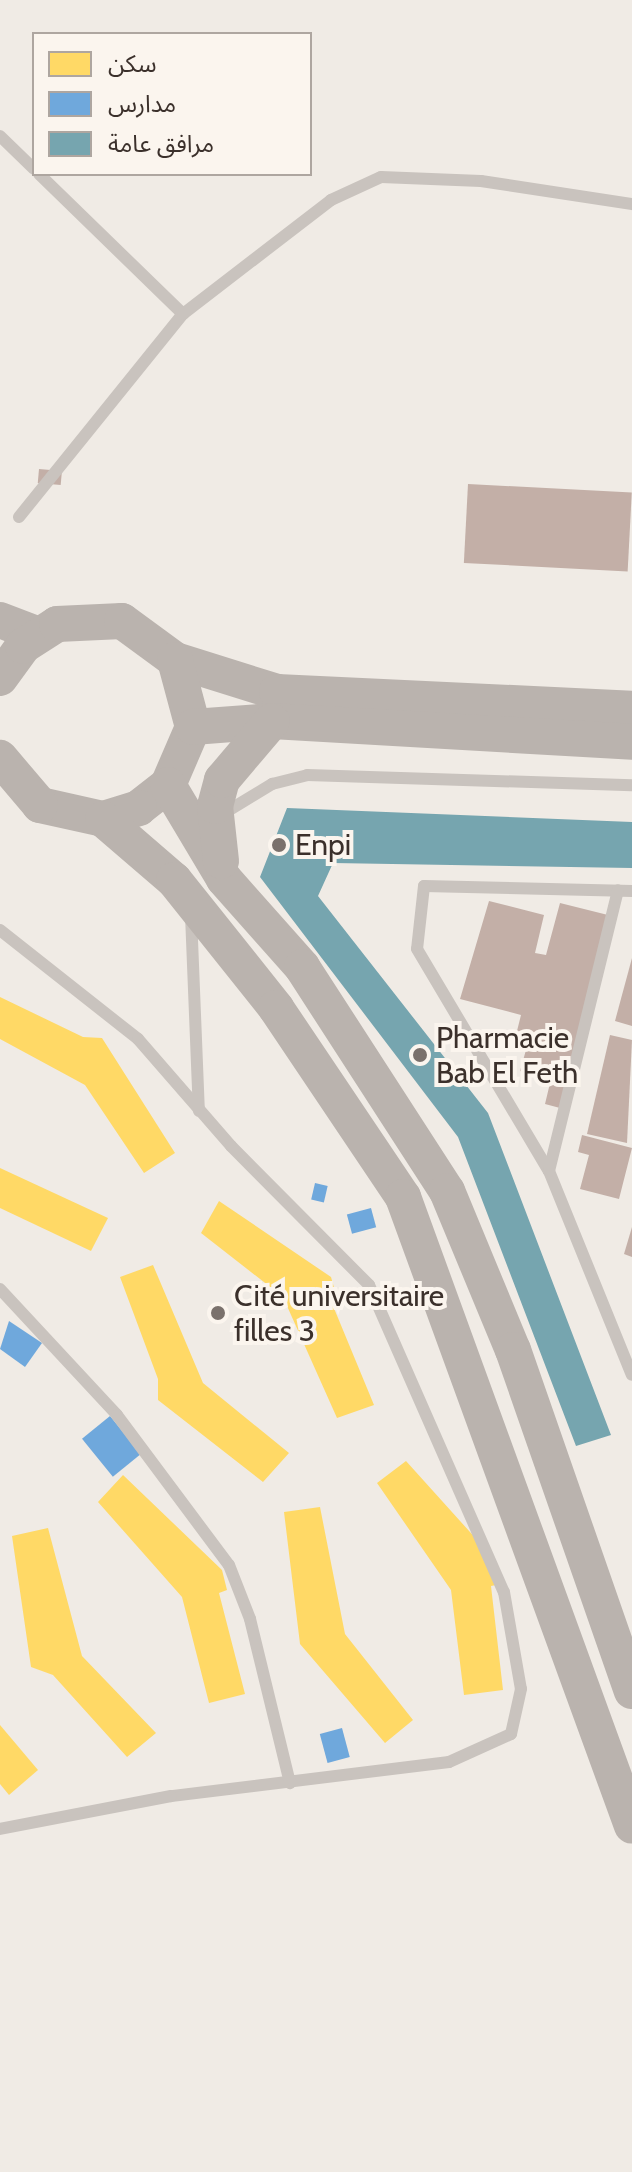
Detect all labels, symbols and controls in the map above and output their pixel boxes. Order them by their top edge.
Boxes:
legend [32,32,312,176]
text: سكن [108,49,157,78]
text: مدارس [108,89,176,118]
text: مرافق عامة [108,129,214,158]
place label: Enpi [295,827,351,863]
marker: Enpi [270,836,288,854]
place label: Pharmacie Bab El Feth [436,1020,578,1090]
marker: Pharmacie Bab El Feth [411,1046,429,1064]
place label: Cité universitaire filles 3 [234,1278,444,1348]
marker: Cité universitaire filles 3 [209,1304,227,1322]

